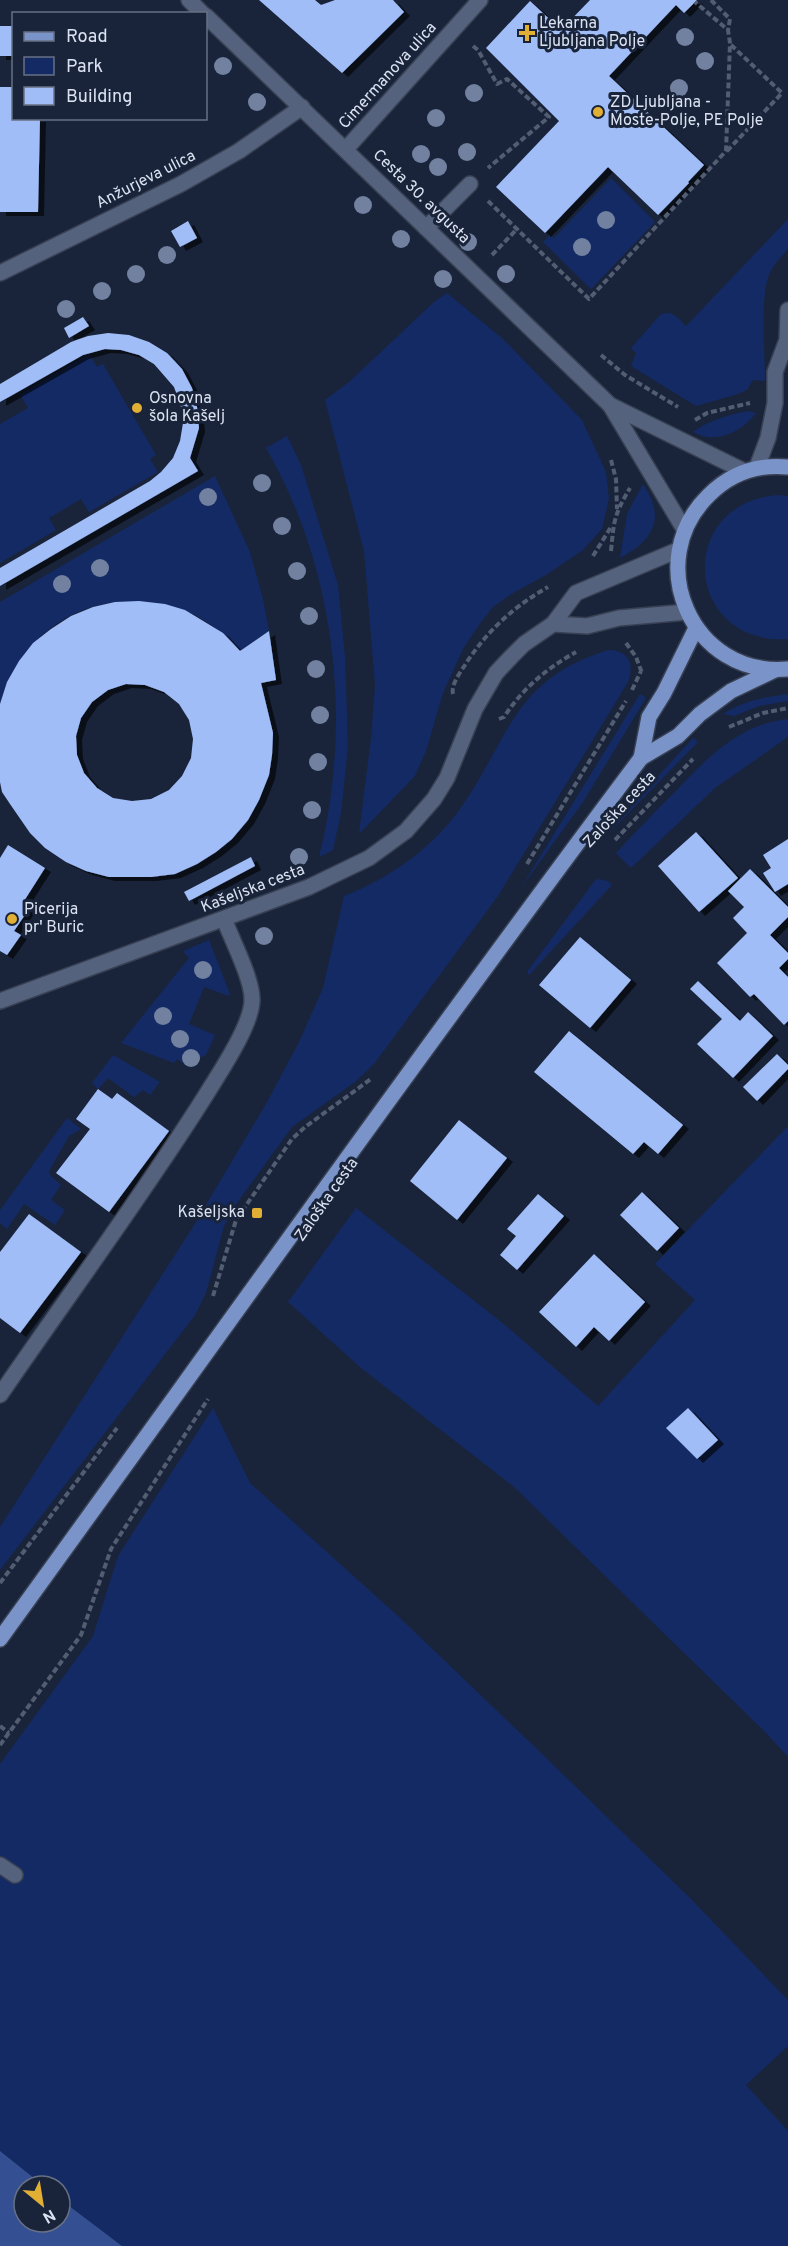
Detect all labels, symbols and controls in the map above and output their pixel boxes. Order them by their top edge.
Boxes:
legend [12,12,207,120]
place label: Lekarna Ljubljana Polje [539,14,645,52]
street label: Cimermanova ulica [335,18,441,134]
text: Road [66,26,108,49]
marker: Lekarna Ljubljana Polje [520,26,534,40]
text: Park [66,56,103,79]
text: Building [66,86,132,109]
place label: ZD Ljubljana - Moste-Polje, PE Polje [610,93,763,131]
marker: ZD Ljubljana - Moste-Polje, PE Polje [591,105,605,119]
street label: Anžurjeva ulica [93,146,199,214]
street label: Cesta 30. avgusta [368,146,474,248]
place label: Osnovna šola Kašelj [149,389,225,427]
marker: Osnovna šola Kašelj [130,401,144,415]
street label: Zaloška cesta [579,767,661,853]
street label: Kašeljska cesta [198,860,308,918]
place label: Picerija pr' Buric [24,900,84,938]
marker: Picerija pr' Buric [5,912,19,926]
street label: Zaloška cesta [291,1154,363,1246]
place label: Kašeljska [178,1203,245,1223]
marker: Kašeljska [250,1206,264,1220]
north arrow [12,2174,72,2234]
text: N [39,2204,58,2227]

